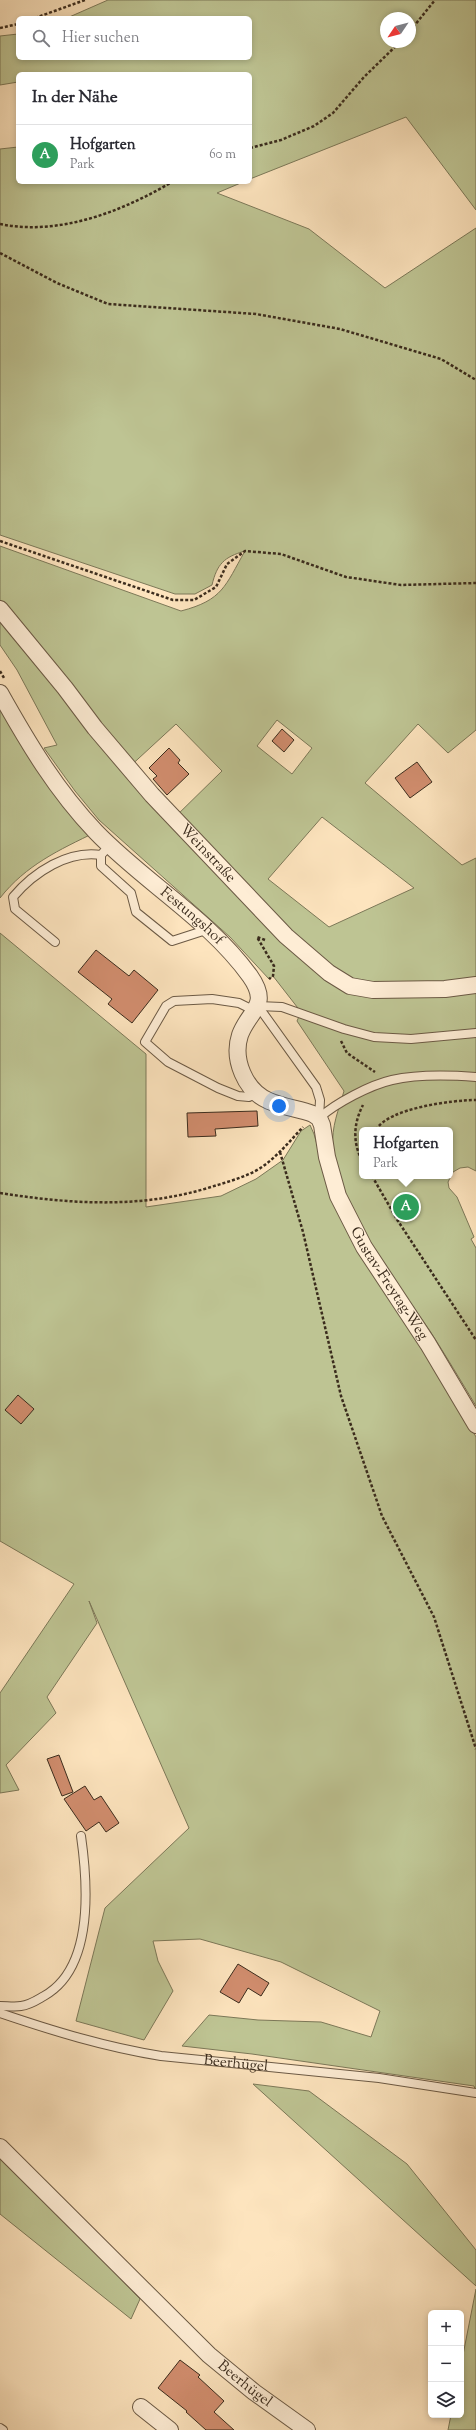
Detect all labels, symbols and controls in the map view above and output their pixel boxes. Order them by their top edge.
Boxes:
north arrow [380,12,416,48]
search box [16,16,252,60]
icon: search [30,27,52,49]
text: Hier suchen [62,28,140,49]
text: In der Nähe [32,86,118,110]
text: Hofgarten [70,135,136,156]
text: A [40,146,50,164]
text: 60 m [209,146,236,164]
text: Park [70,156,95,174]
street label: Weinstraße [175,820,241,888]
street label: Festungshof [155,882,229,950]
your location [269,1096,289,1116]
popup [359,1127,453,1179]
text: Hofgarten [373,1134,439,1155]
text: Park [373,1155,398,1173]
pin: A [393,1192,419,1222]
street label: Gustav-Freytag-Weg [345,1223,433,1344]
street label: Beerhügel [203,2050,269,2077]
map controls [428,2310,464,2418]
button: + [428,2310,464,2346]
button: − [428,2346,464,2382]
street label: Beerhügel [213,2356,277,2412]
button: layers [428,2382,464,2418]

